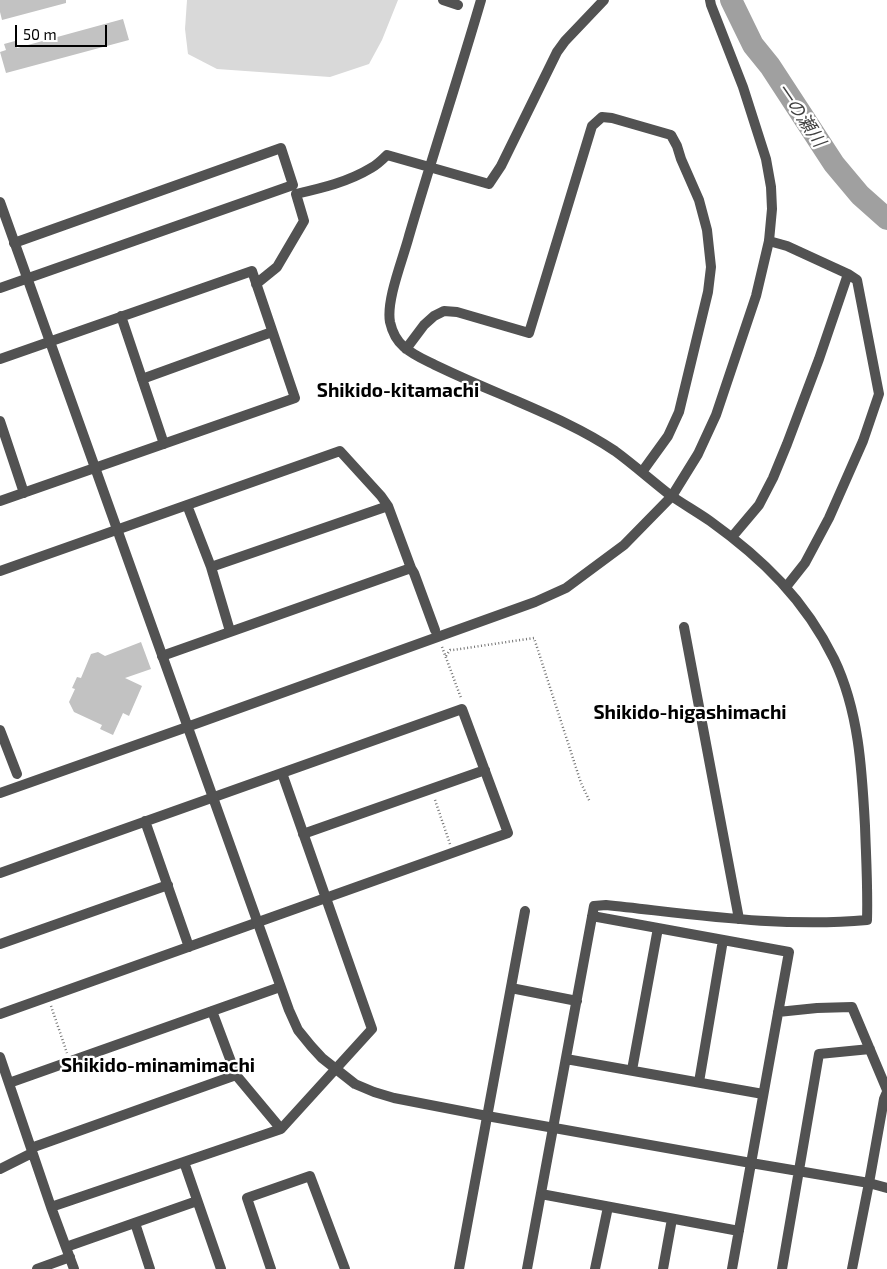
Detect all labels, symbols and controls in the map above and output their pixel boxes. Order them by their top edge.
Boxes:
scale bar [18,15,110,47]
text: 50 m [23,25,57,43]
water label: 一の瀬川 [772,79,830,151]
district label: Shikido-kitamachi [317,380,479,402]
district label: Shikido-higashimachi [593,702,787,724]
district label: Shikido-minamimachi [61,1055,255,1077]

